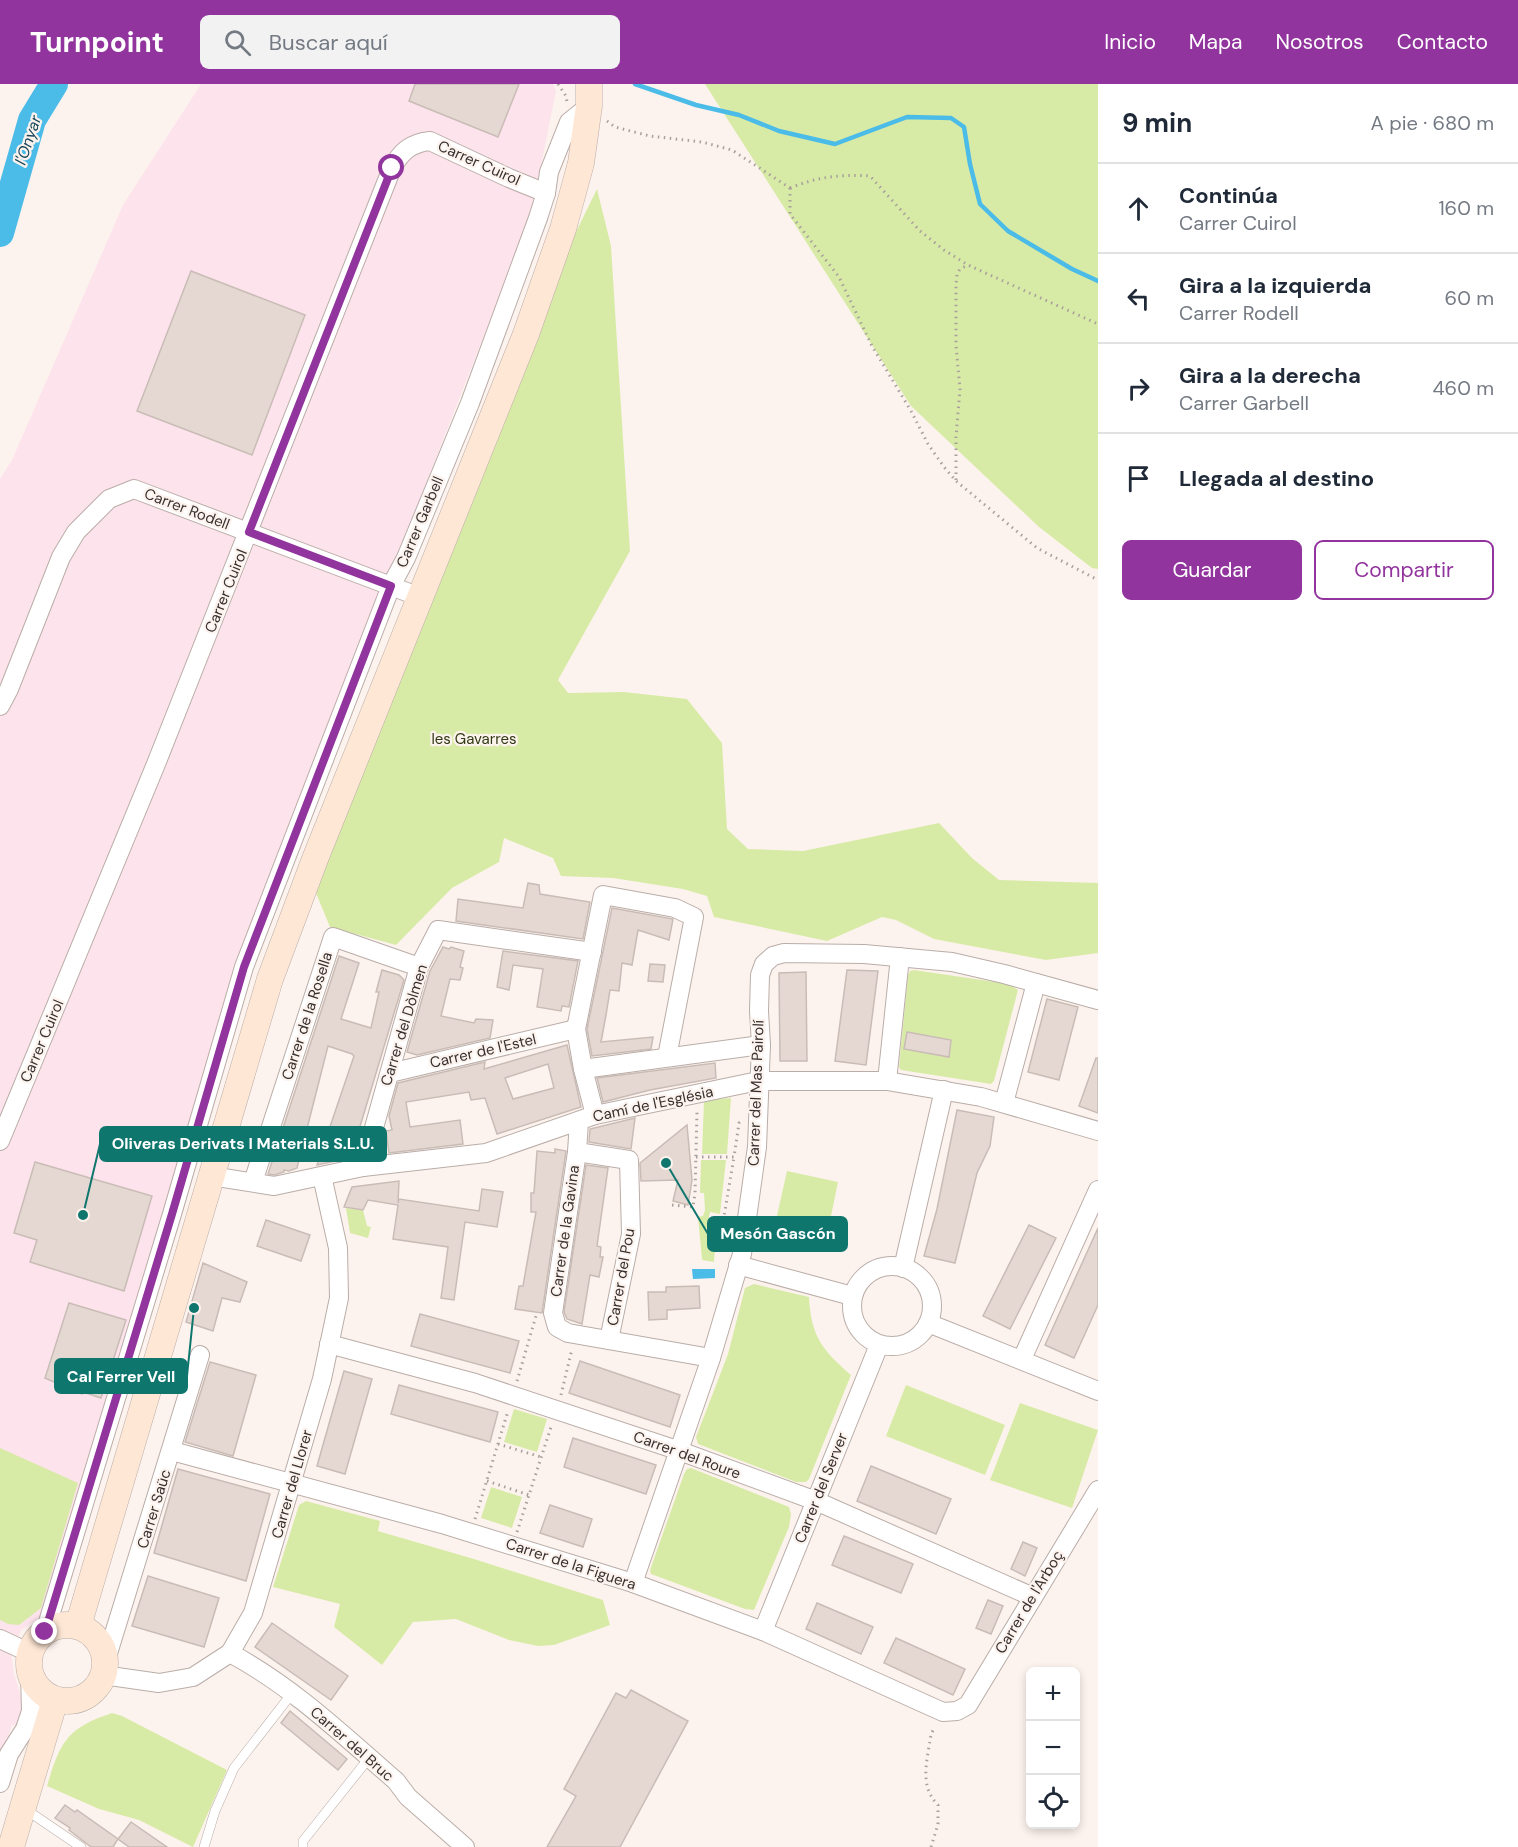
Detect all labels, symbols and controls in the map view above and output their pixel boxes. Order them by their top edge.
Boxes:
search box [200,15,620,69]
text: Turnpoint [30,24,164,61]
icon: search [221,26,254,59]
text: Buscar aquí [269,28,388,57]
text: Inicio [1104,28,1156,56]
text: Mapa [1189,28,1243,56]
text: Nosotros [1276,28,1364,56]
text: Contacto [1397,28,1488,56]
text: 9 min [1122,106,1192,140]
text: A pie · 680 m [1371,110,1494,136]
water label: l'Onyar [10,111,47,168]
street label: Carrer Cuirol [435,136,523,190]
route start [378,154,404,180]
text: Continúa [1179,181,1278,210]
icon: ahead [1122,192,1155,225]
text: 160 m [1438,195,1494,221]
text: Carrer Cuirol [1179,210,1297,236]
text: Gira a la izquierda [1179,271,1371,300]
icon: left [1122,282,1155,315]
text: 60 m [1445,285,1494,311]
text: Carrer Rodell [1179,300,1299,326]
text: Gira a la derecha [1179,361,1361,390]
icon: right [1122,372,1155,405]
text: 460 m [1432,375,1494,401]
text: Carrer Garbell [1179,390,1309,416]
icon: arrive [1122,462,1155,495]
text: Llegada al destino [1179,464,1374,493]
street label: Carrer Garbell [392,473,448,571]
street label: Carrer Rodell [142,484,232,534]
button: Guardar [1122,540,1302,600]
button: Compartir [1314,540,1494,600]
street label: Carrer Cuirol [200,546,252,636]
park label: les Gavarres [431,729,517,749]
street label: Carrer de la Rosella [277,949,337,1083]
street label: Carrer del Dòlmen [376,962,432,1088]
street label: Carrer Cuirol [16,996,68,1086]
street label: Carrer del Mas Pairolí [743,1019,769,1166]
street label: Carrer de l'Estel [428,1029,538,1073]
street label: Camí de l'Església [591,1081,715,1127]
callout: Oliveras Derivats I Materials S.L.U. [100,1127,386,1161]
text: Oliveras Derivats I Materials S.L.U. [112,1133,374,1154]
street label: Carrer de la Gavina [546,1164,584,1298]
callout: Mesón Gascón [708,1217,847,1251]
text: Mesón Gascón [720,1223,836,1244]
street label: Carrer del Pou [603,1227,639,1327]
callout: Cal Ferrer Vell [55,1359,187,1393]
text: Cal Ferrer Vell [67,1366,175,1387]
street label: Carrer del Roure [631,1426,743,1484]
street label: Carrer del Llorer [267,1427,317,1541]
street label: Carrer del Server [790,1429,852,1546]
street label: Carrer Saüc [132,1467,176,1551]
street label: Carrer de la Figuera [503,1533,639,1595]
street label: Carrer de l'Arboç [990,1547,1068,1657]
route end [31,1618,57,1644]
map controls [1026,1667,1080,1829]
button: + [1026,1667,1080,1721]
street label: Carrer del Bruc [306,1702,398,1786]
button: − [1026,1721,1080,1775]
button: locate [1026,1775,1080,1829]

